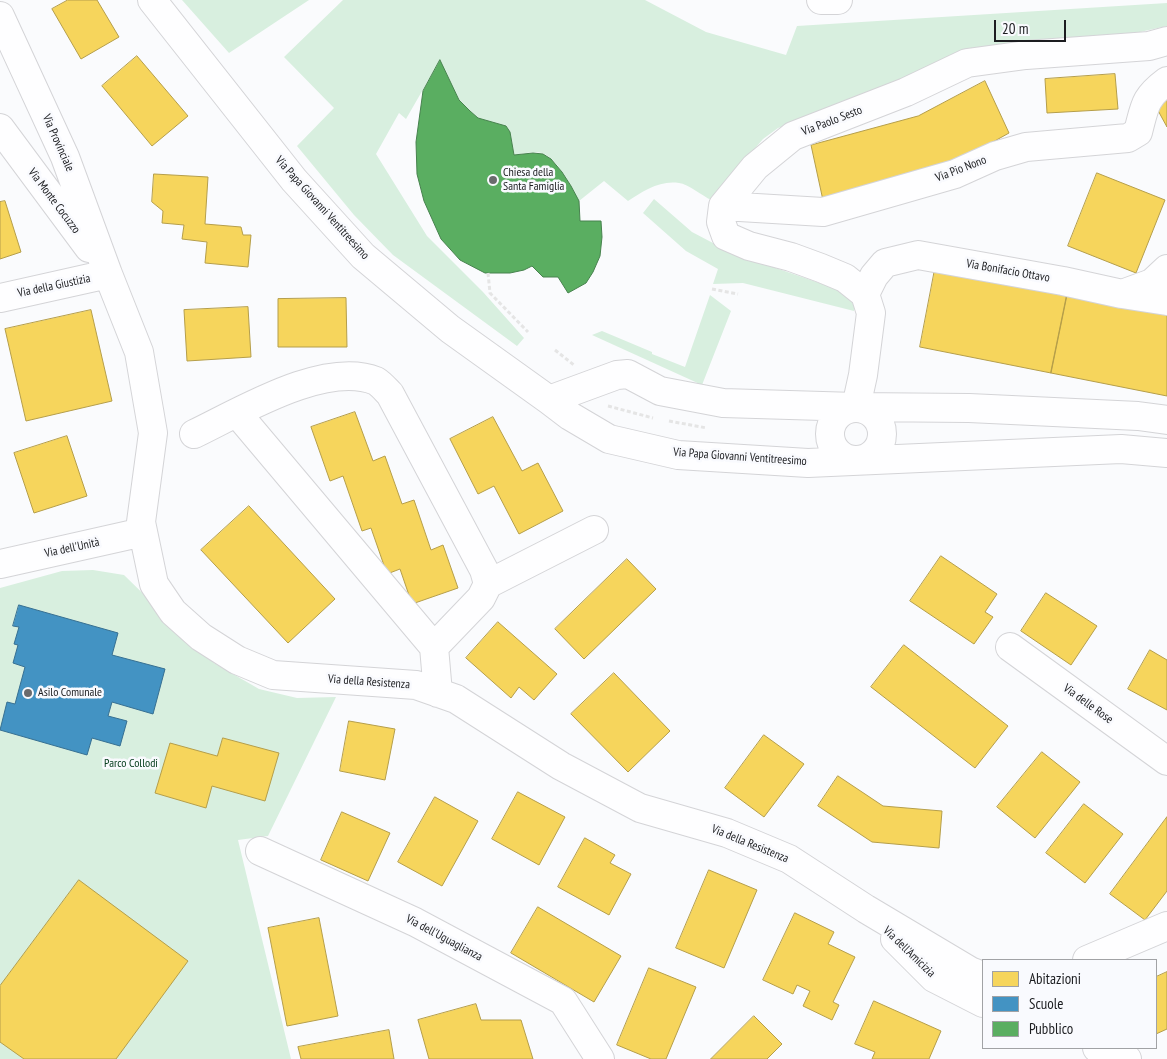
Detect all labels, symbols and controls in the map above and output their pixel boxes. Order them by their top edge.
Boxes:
scale bar [997,10,1070,42]
text: 20 m [1002,19,1028,38]
street label: Via Paolo Sesto [800,103,864,139]
street label: Via Provinciale [39,112,77,174]
street label: Via Papa Giovanni Ventitreesimo [272,153,372,263]
street label: Via Pio Nono [934,153,988,185]
street label: Via Monte Cocuzzo [25,166,83,236]
place label: Chiesa della Santa Famiglia [503,166,564,194]
marker: Chiesa della Santa Famiglia [487,174,499,186]
street label: Via Bonifacio Ottavo [965,257,1051,285]
street label: Via della Giustizia [16,271,92,301]
street label: Via Papa Giovanni Ventitreesimo [673,445,807,469]
street label: Via dell'Unità [43,535,101,561]
street label: Via della Resistenza [328,672,410,692]
street label: Via delle Rose [1060,681,1116,727]
place label: Asilo Comunale [38,686,102,700]
marker: Asilo Comunale [22,687,34,699]
park label: Parco Collodi [104,757,158,771]
street label: Via della Resistenza [709,822,791,866]
street label: Via dell'Uguaglianza [403,912,485,964]
street label: Via dell'Amicizia [880,924,938,980]
legend [982,959,1157,1049]
text: Abitazioni [1029,969,1081,988]
text: Scuole [1029,994,1063,1013]
text: Pubblico [1029,1019,1073,1038]

